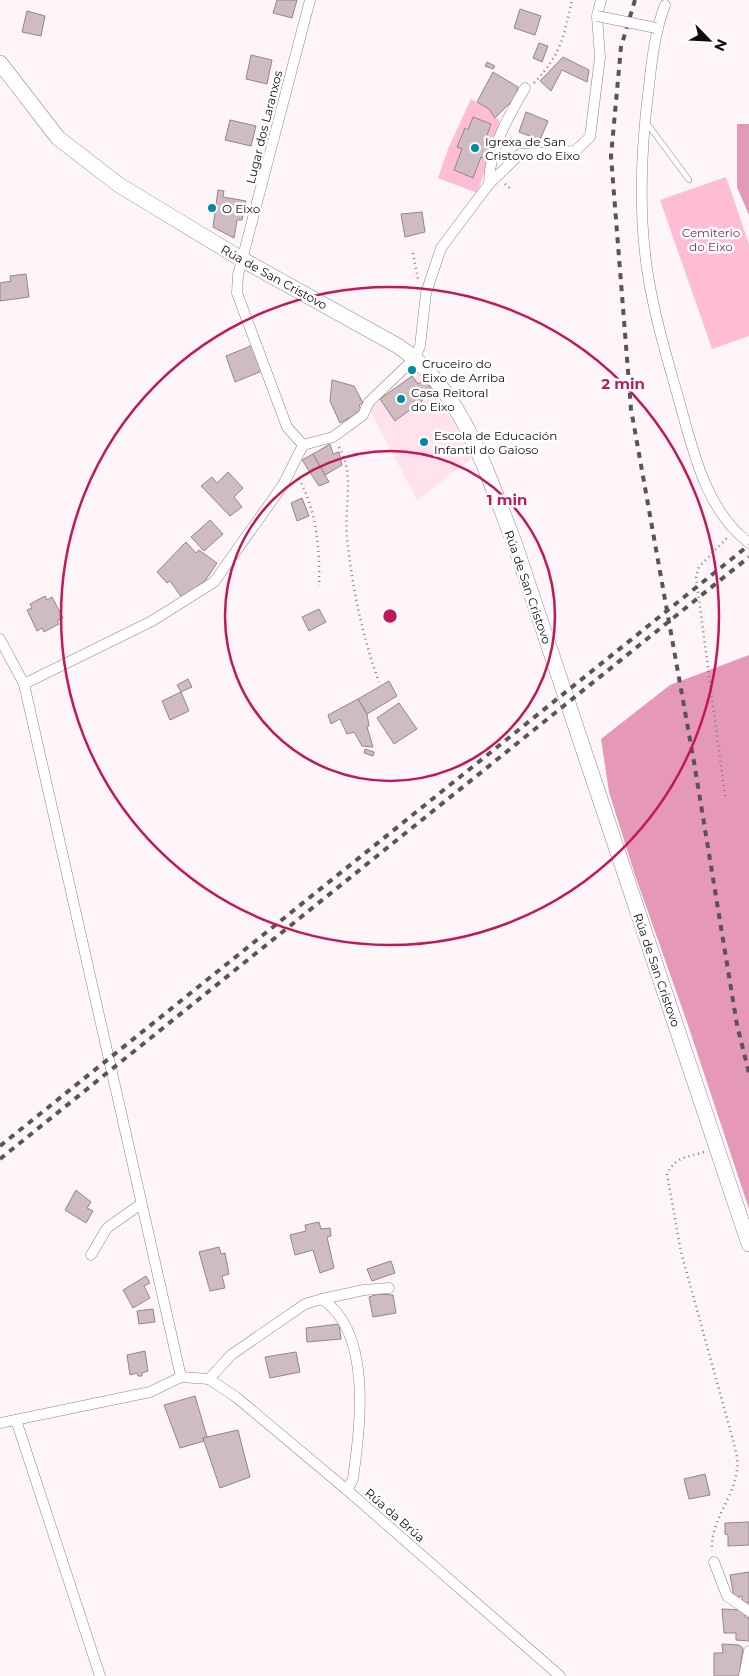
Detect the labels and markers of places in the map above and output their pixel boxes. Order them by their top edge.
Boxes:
place label: Igrexa de San Cristovo do Eixo [485,134,580,163]
marker: Igrexa de San Cristovo do Eixo [469,142,481,154]
place label: O Eixo [222,201,260,216]
marker: O Eixo [206,202,218,214]
place label: Cruceiro do Eixo de Arriba [422,356,505,385]
marker: Cruceiro do Eixo de Arriba [406,364,418,376]
place label: Casa Reitoral do Eixo [411,385,488,414]
marker: Casa Reitoral do Eixo [395,393,407,405]
place label: Escola de Educación Infantil do Gaioso [434,428,557,457]
marker: Escola de Educación Infantil do Gaioso [418,436,430,448]
centre of rings [381,607,399,625]

